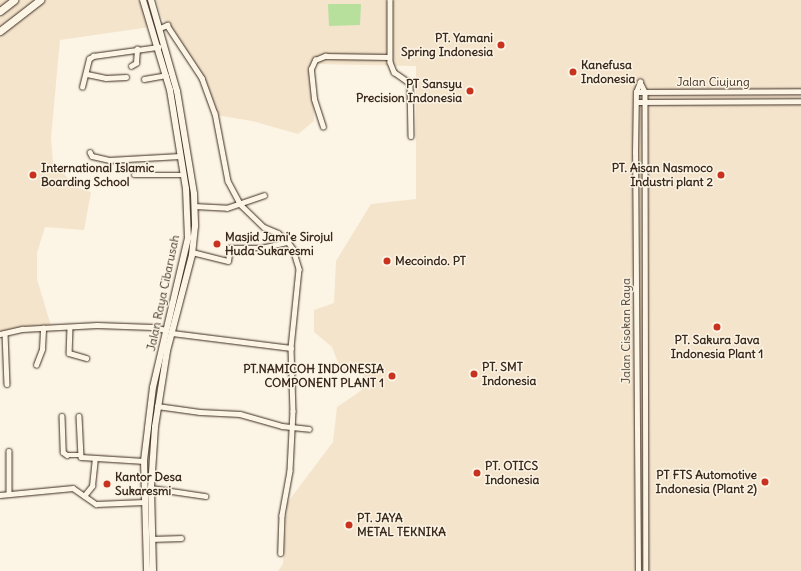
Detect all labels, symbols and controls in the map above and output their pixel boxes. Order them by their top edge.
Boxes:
place label: PT. Yamani Spring Indonesia [401,31,493,59]
marker: PT. Yamani Spring Indonesia [496,40,506,50]
place label: Kanefusa Indonesia [581,58,635,86]
marker: Kanefusa Indonesia [568,67,578,77]
street label: Jalan Ciujung [676,75,750,89]
place label: PT Sansyu Precision Indonesia [356,77,462,105]
marker: PT Sansyu Precision Indonesia [465,86,475,96]
place label: International Islamic Boarding School [41,161,154,189]
place label: PT. Aisan Nasmoco Industri plant 2 [612,161,713,189]
marker: International Islamic Boarding School [28,170,38,180]
marker: PT. Aisan Nasmoco Industri plant 2 [716,170,726,180]
place label: Masjid Jami'e Sirojul Huda Sukaresmi [225,230,333,258]
street label: Jalan Raya Cibarusah [144,234,182,352]
marker: Masjid Jami'e Sirojul Huda Sukaresmi [212,239,222,249]
place label: Mecoindo. PT [395,254,466,268]
marker: Mecoindo. PT [382,256,392,266]
street label: Jalan Cisokan Raya [619,278,633,384]
marker: PT. Sakura Java Indonesia Plant 1 [712,322,722,332]
place label: PT. Sakura Java Indonesia Plant 1 [671,333,763,361]
place label: PT. SMT Indonesia [482,360,536,388]
place label: PT.NAMICOH INDONESIA COMPONENT PLANT 1 [243,362,384,390]
marker: PT. SMT Indonesia [469,369,479,379]
marker: PT.NAMICOH INDONESIA COMPONENT PLANT 1 [387,371,397,381]
place label: PT. OTICS Indonesia [485,459,539,487]
marker: PT. OTICS Indonesia [472,468,482,478]
place label: PT FTS Automotive Indonesia (Plant 2) [656,468,757,496]
place label: Kantor Desa Sukaresmi [115,470,182,498]
marker: PT FTS Automotive Indonesia (Plant 2) [760,477,770,487]
marker: Kantor Desa Sukaresmi [102,479,112,489]
place label: PT. JAYA METAL TEKNIKA [357,511,446,539]
marker: PT. JAYA METAL TEKNIKA [344,520,354,530]

